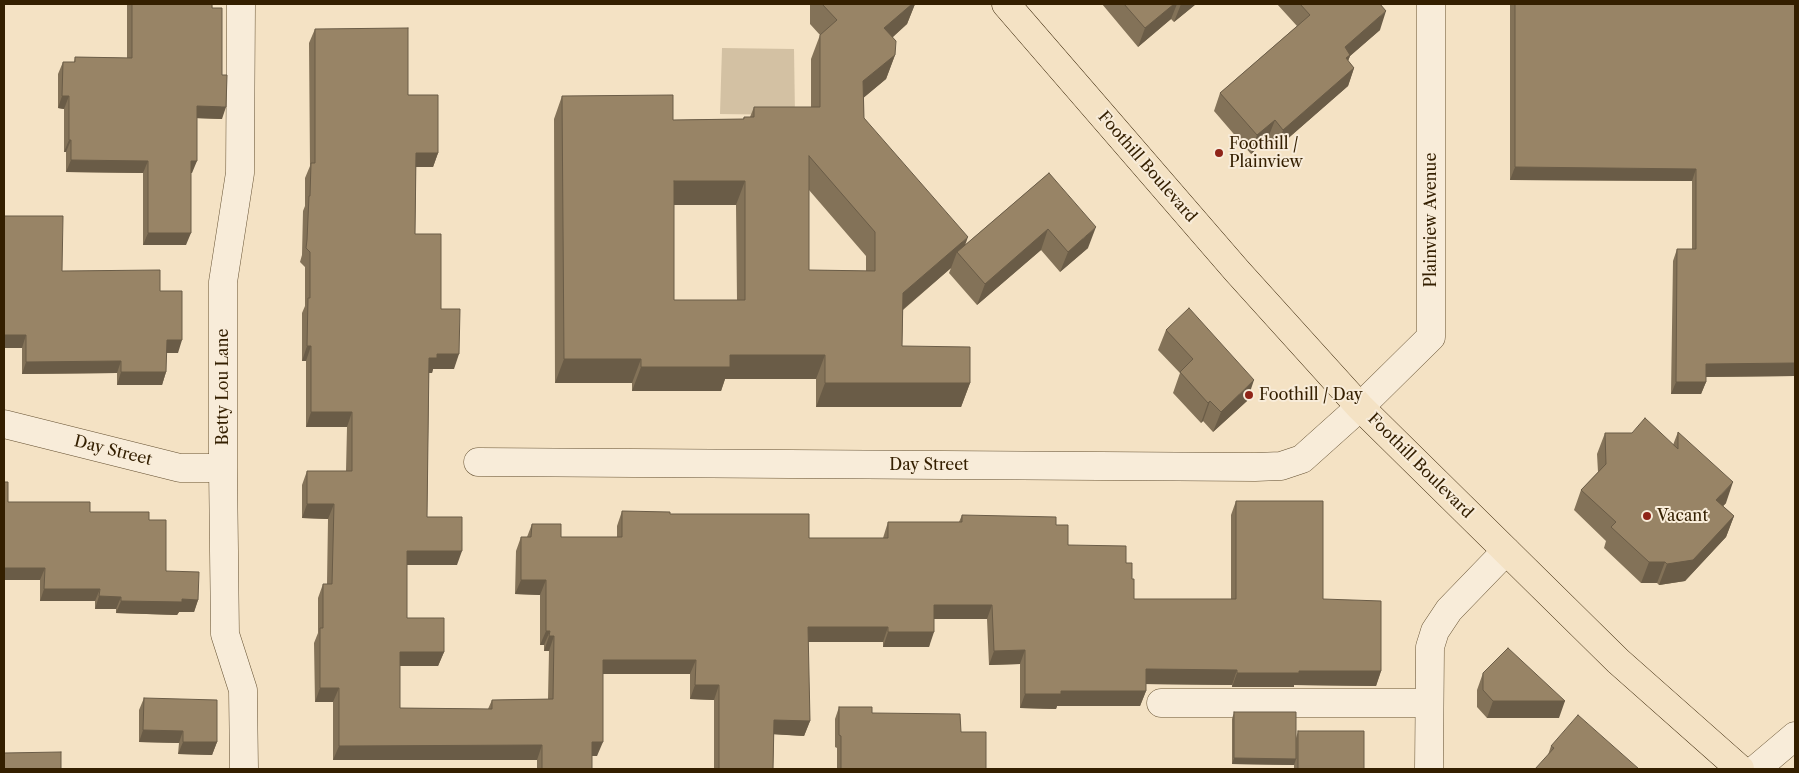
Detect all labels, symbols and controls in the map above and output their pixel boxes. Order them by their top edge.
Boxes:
street label: Foothill Boulevard [1094,108,1200,226]
place label: Foothill / Plainview [1229,134,1303,172]
marker: Foothill / Plainview [1213,147,1225,159]
street label: Plainview Avenue [1421,153,1441,287]
street label: Betty Lou Lane [213,329,233,445]
place label: Foothill / Day [1259,385,1363,405]
marker: Foothill / Day [1243,389,1255,401]
street label: Foothill Boulevard [1363,409,1477,523]
street label: Day Street [72,432,154,470]
street label: Day Street [889,455,969,475]
place label: Vacant [1657,506,1708,526]
marker: Vacant [1641,510,1653,522]

